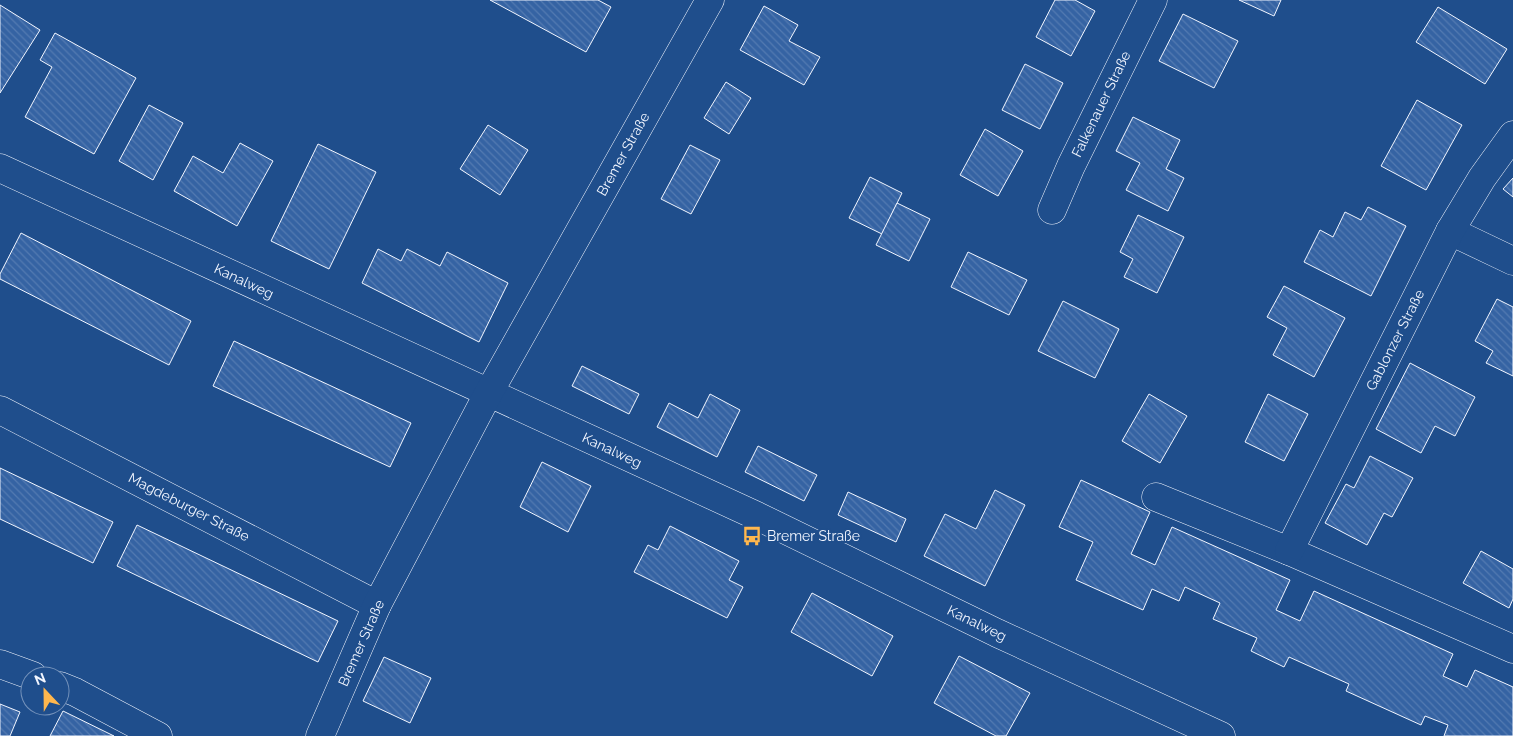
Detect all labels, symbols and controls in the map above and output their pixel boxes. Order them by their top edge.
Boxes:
street label: Falkenauer Straße [1068,48,1134,160]
street label: Bremer Straße [593,109,653,199]
street label: Kanalweg [212,260,276,302]
street label: Gablonzer Straße [1363,287,1427,393]
street label: Kanalweg [580,429,644,471]
street label: Magdeburger Straße [126,470,252,544]
bus stop icon: Bremer Straße [741,525,763,547]
place label: Bremer Straße [767,528,860,544]
street label: Bremer Straße [335,597,387,689]
street label: Kanalweg [945,602,1009,644]
north arrow [20,666,70,716]
text: N [32,670,48,688]

